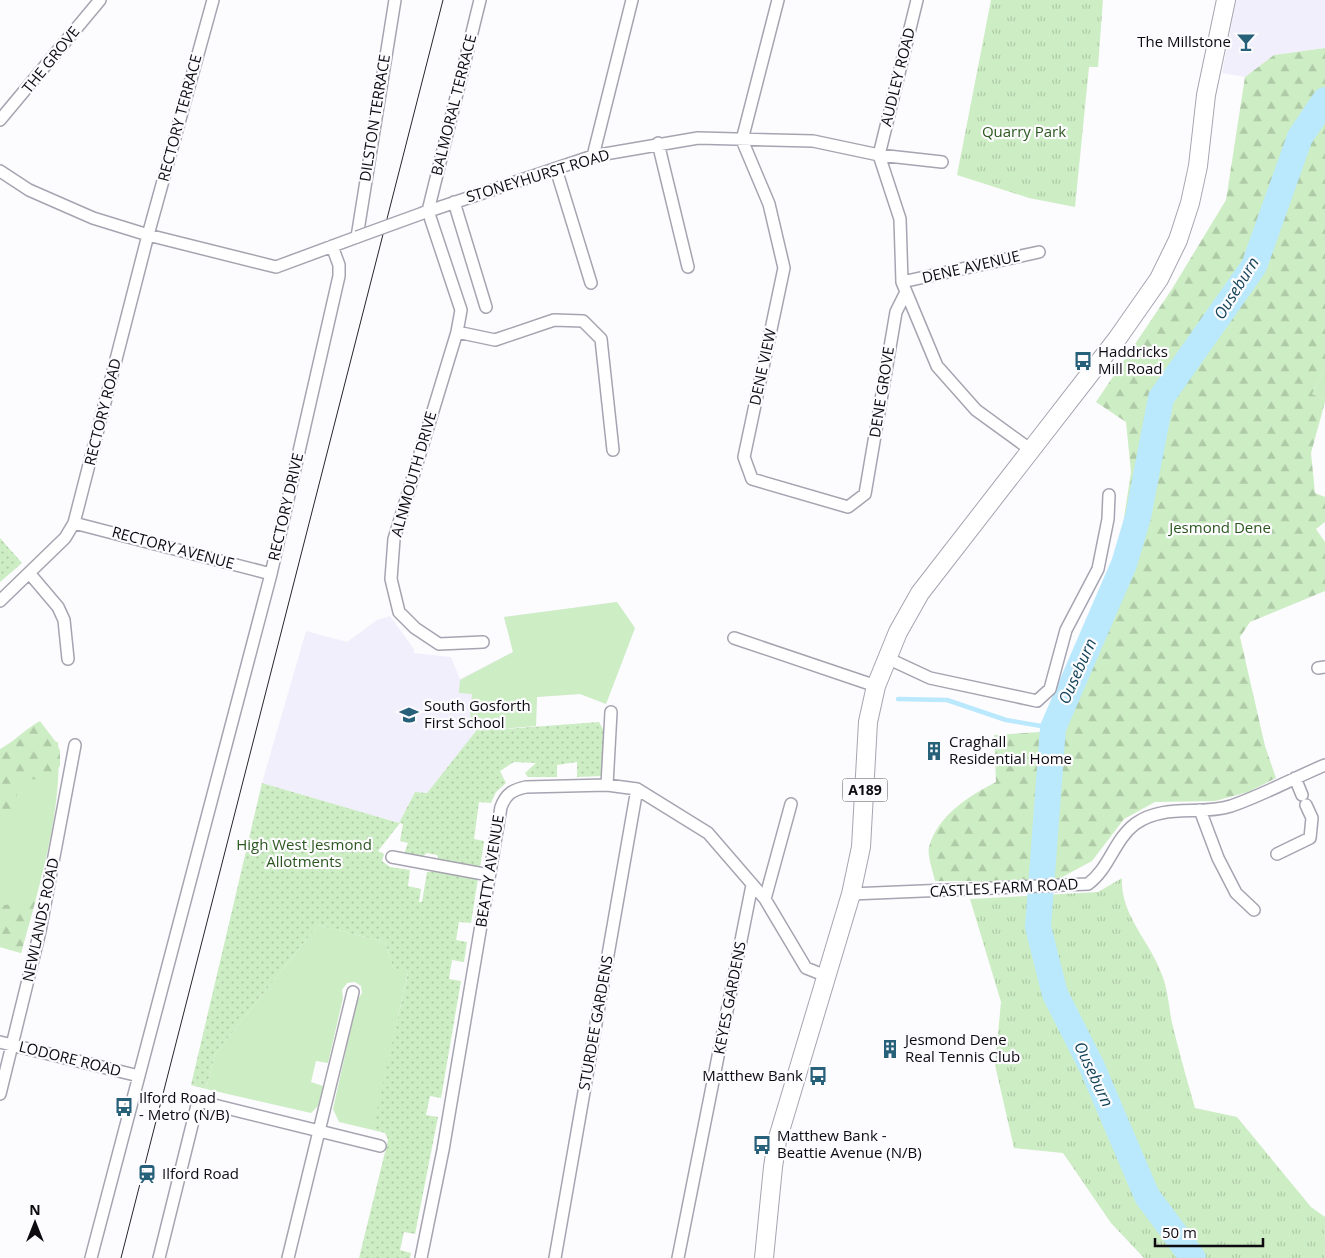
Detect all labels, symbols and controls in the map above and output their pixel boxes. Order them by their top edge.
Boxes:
street label: THE GROVE [17,22,83,97]
street label: AUDLEY ROAD [875,25,919,128]
place label: The Millstone [1137,31,1231,51]
bar icon: The Millstone [1235,31,1257,53]
street label: BALMORAL TERRACE [426,32,480,178]
street label: RECTORY TERRACE [152,52,206,184]
street label: DILSTON TERRACE [354,53,394,183]
park label: Quarry Park [982,121,1066,141]
street label: STONEYHURST ROAD [463,144,612,206]
street label: DENE AVENUE [920,245,1022,287]
water label: Ouseburn [1208,253,1264,323]
street label: DENE VIEW [744,326,780,407]
place label: Haddricks Mill Road [1098,341,1168,378]
street label: DENE GROVE [864,345,898,439]
bus stop icon: Haddricks Mill Road [1072,350,1094,372]
street label: RECTORY ROAD [79,356,125,467]
street label: ALNMOUTH DRIVE [386,409,441,539]
street label: RECTORY DRIVE [263,451,307,563]
park label: Jesmond Dene [1167,517,1271,537]
street label: RECTORY AVENUE [110,521,237,573]
water label: Ouseburn [1053,635,1101,707]
place label: South Gosforth First School [424,695,531,732]
school or university icon: South Gosforth First School [398,704,420,726]
place label: Craghall Residential Home [949,731,1072,768]
building icon: Craghall Residential Home [923,740,945,762]
road number: A189 [842,778,888,802]
street label: BEATTY AVENUE [470,813,508,929]
park label: High West Jesmond Allotments [236,834,372,871]
street label: NEWLANDS ROAD [17,856,63,984]
street label: CASTLES FARM ROAD [929,873,1079,901]
street label: KEYES GARDENS [708,940,750,1056]
street label: STURDEE GARDENS [573,954,617,1092]
place label: Jesmond Dene Real Tennis Club [903,1029,1020,1066]
street label: LODORE ROAD [17,1036,124,1080]
building icon: Jesmond Dene Real Tennis Club [879,1038,901,1060]
water label: Ouseburn [1069,1038,1119,1110]
place label: Matthew Bank [702,1065,803,1085]
bus stop icon: Matthew Bank [807,1065,829,1087]
place label: Ilford Road - Metro (N/B) [139,1087,229,1124]
bus stop icon: Ilford Road - Metro (N/B) [113,1096,135,1118]
place label: Matthew Bank - Beattie Avenue (N/B) [777,1125,922,1162]
bus stop icon: Matthew Bank - Beattie Avenue (N/B) [751,1134,773,1156]
station icon: Ilford Road [136,1163,158,1185]
place label: Ilford Road [162,1163,239,1183]
north arrow [10,1198,60,1248]
text: N [29,1200,41,1219]
scale bar [1155,1216,1262,1248]
text: 50 m [1162,1222,1197,1242]

